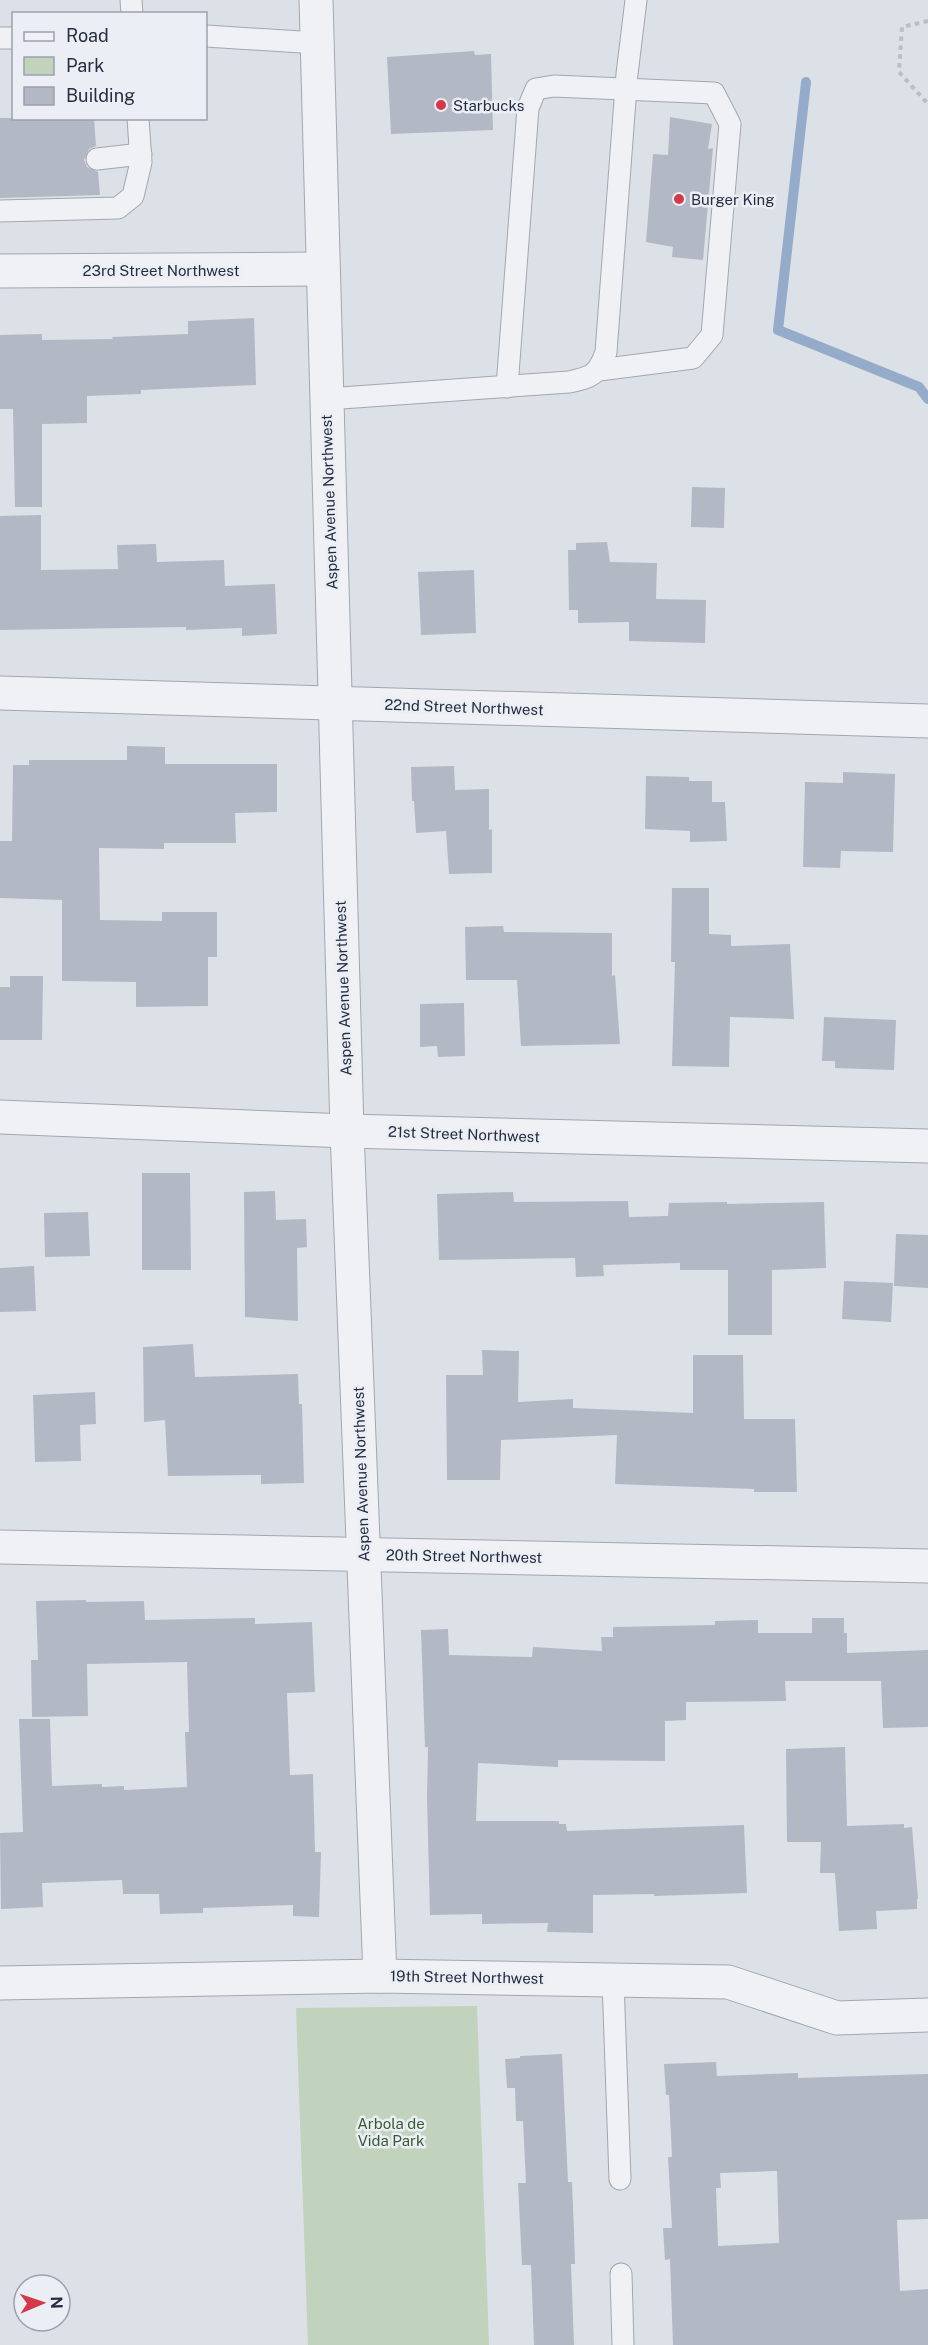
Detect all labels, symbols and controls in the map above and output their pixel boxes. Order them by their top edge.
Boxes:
legend [12,12,207,120]
text: Road [66,25,109,46]
text: Park [66,55,104,76]
text: Building [66,85,135,106]
place label: Starbucks [453,97,524,114]
marker: Starbucks [434,98,448,112]
place label: Burger King [691,191,775,208]
marker: Burger King [672,192,686,206]
street label: 23rd Street Northwest [83,262,240,279]
street label: Aspen Avenue Northwest [317,414,341,590]
street label: 22nd Street Northwest [384,696,544,718]
street label: Aspen Avenue Northwest [331,900,355,1076]
street label: 21st Street Northwest [388,1123,541,1145]
street label: Aspen Avenue Northwest [349,1386,373,1562]
street label: 20th Street Northwest [386,1546,543,1566]
street label: 19th Street Northwest [390,1967,544,1987]
park label: Arbola de Vida Park [357,2115,425,2149]
north arrow [12,2273,72,2333]
text: N [47,2296,66,2309]

